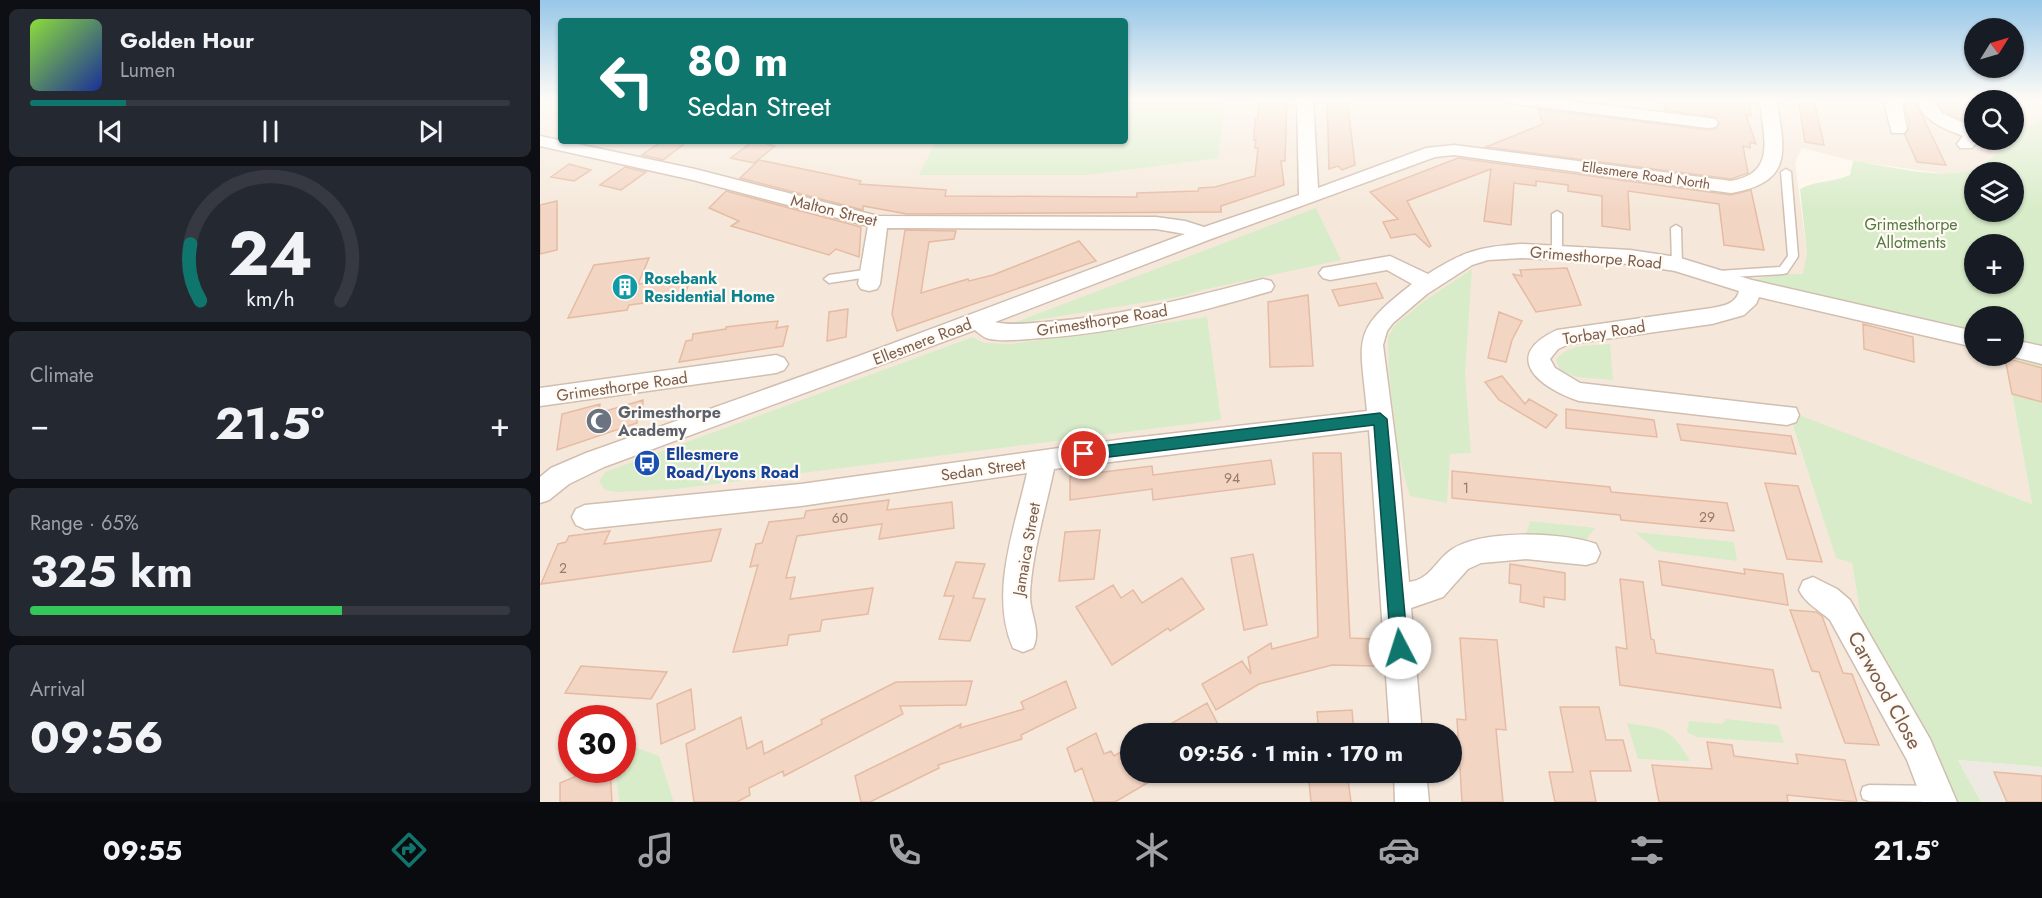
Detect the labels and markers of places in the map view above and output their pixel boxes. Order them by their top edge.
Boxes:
place label: Rosebank Residential Home [644,267,775,308]
building icon: Rosebank Residential Home [610,272,640,302]
place label: Grimesthorpe Academy [617,401,721,442]
mosque icon: Grimesthorpe Academy [584,406,614,436]
pin [1058,428,1109,479]
place label: Ellesmere Road/Lyons Road [666,443,799,484]
bus stop icon: Ellesmere Road/Lyons Road [632,448,662,478]

